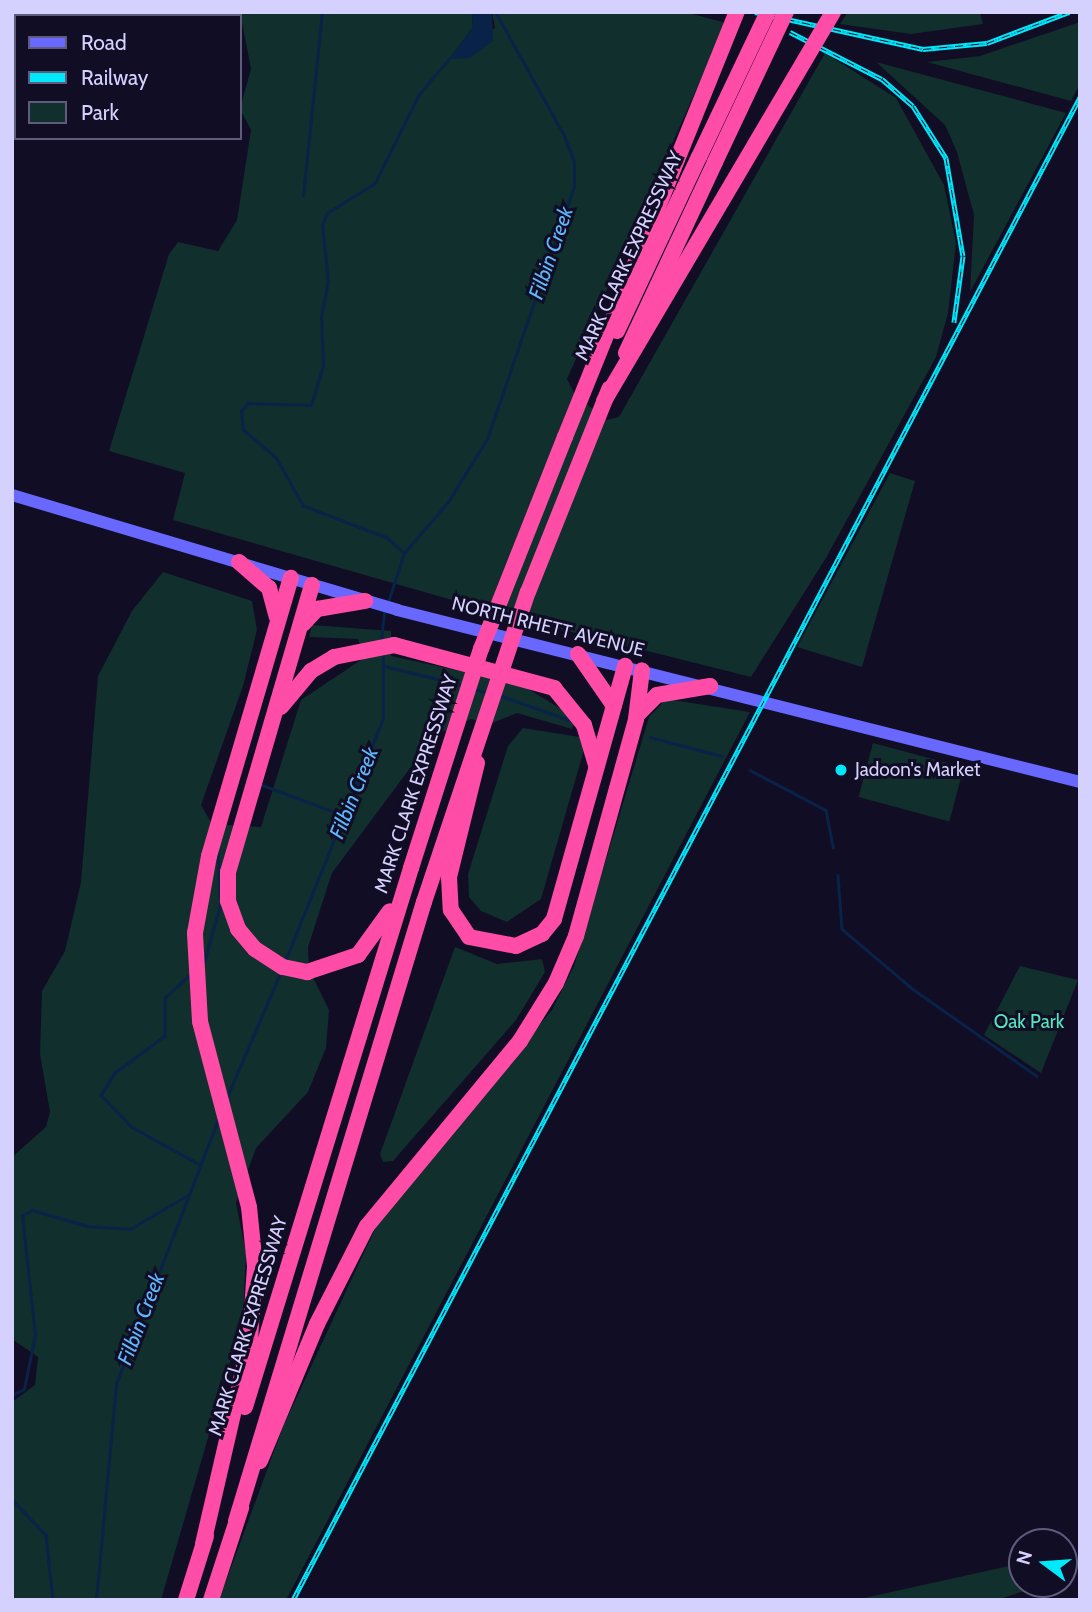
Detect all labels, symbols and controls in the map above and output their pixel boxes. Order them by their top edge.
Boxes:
legend [14,14,242,140]
text: Road [81,30,127,55]
text: Railway [81,65,148,90]
text: Park [81,100,119,125]
street label: MARK CLARK EXPRESSWAY [570,148,688,364]
water label: Filbin Creek [523,203,579,303]
street label: NORTH RHETT AVENUE [449,592,647,662]
street label: MARK CLARK EXPRESSWAY [370,672,462,896]
water label: Filbin Creek [324,744,384,842]
place label: Jadoon's Market [855,759,980,781]
marker: Jadoon's Market [833,762,849,778]
park label: Oak Park [994,1011,1064,1033]
street label: MARK CLARK EXPRESSWAY [204,1213,292,1439]
water label: Filbin Creek [112,1270,170,1368]
north arrow [1008,1528,1078,1598]
text: N [1011,1548,1037,1567]

